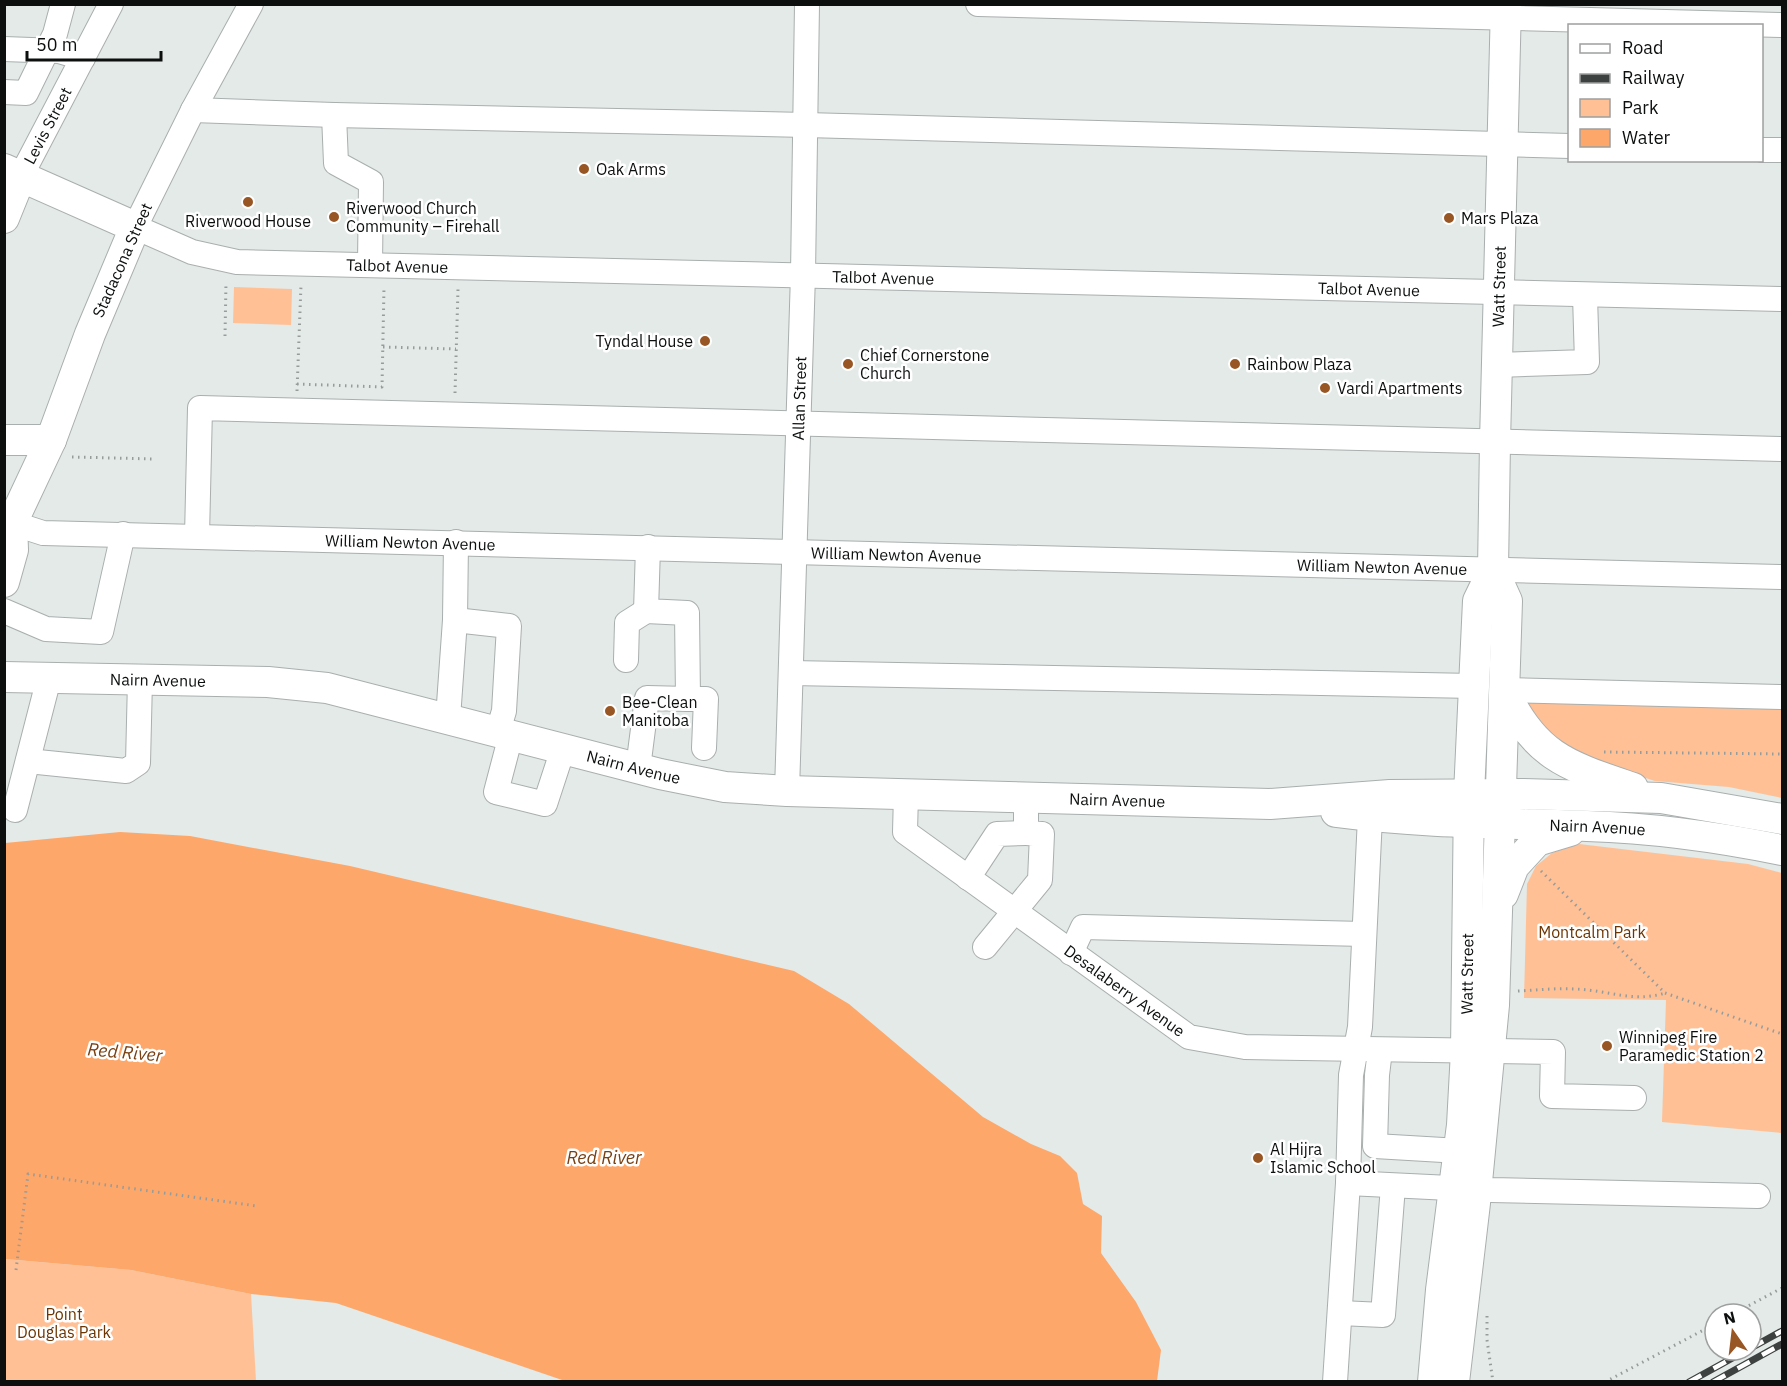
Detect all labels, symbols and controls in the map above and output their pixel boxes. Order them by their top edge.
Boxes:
scale bar [27,24,160,62]
legend [1568,24,1763,162]
text: 50 m [36,33,78,56]
text: Road [1622,36,1663,59]
text: Railway [1622,66,1684,89]
street label: Levis Street [19,84,76,167]
text: Park [1622,96,1659,119]
text: Water [1622,126,1671,149]
place label: Oak Arms [596,159,666,179]
marker: Oak Arms [577,162,591,176]
marker: Riverwood House [241,195,255,209]
place label: Riverwood Church Community – Firehall [346,198,499,236]
street label: Stadacona Street [88,200,156,320]
place label: Mars Plaza [1461,208,1539,228]
marker: Riverwood Church Community – Firehall [327,210,341,224]
place label: Riverwood House [185,211,311,231]
marker: Mars Plaza [1442,211,1456,225]
street label: Watt Street [1488,245,1510,327]
street label: Talbot Avenue [346,255,449,277]
street label: Talbot Avenue [832,266,935,289]
street label: Talbot Avenue [1318,278,1420,300]
place label: Tyndal House [596,331,693,351]
marker: Tyndal House [698,334,712,348]
place label: Chief Cornerstone Church [860,345,990,383]
place label: Rainbow Plaza [1247,354,1352,374]
street label: Allan Street [788,356,810,441]
marker: Chief Cornerstone Church [841,357,855,371]
marker: Rainbow Plaza [1228,357,1242,371]
place label: Vardi Apartments [1337,378,1463,398]
marker: Vardi Apartments [1318,381,1332,395]
street label: William Newton Avenue [325,530,496,554]
street label: William Newton Avenue [811,542,982,567]
street label: William Newton Avenue [1297,555,1468,579]
street label: Nairn Avenue [110,669,206,691]
place label: Bee-Clean Manitoba [622,692,698,730]
marker: Bee-Clean Manitoba [603,704,617,718]
street label: Nairn Avenue [585,745,683,788]
street label: Nairn Avenue [1069,789,1166,811]
street label: Nairn Avenue [1549,815,1647,840]
park label: Montcalm Park [1538,922,1646,942]
street label: Watt Street [1456,933,1477,1015]
street label: Desalaberry Avenue [1060,940,1189,1041]
place label: Winnipeg Fire Paramedic Station 2 [1619,1027,1764,1065]
water label: Red River [87,1037,164,1067]
marker: Winnipeg Fire Paramedic Station 2 [1600,1039,1614,1053]
place label: Al Hijra Islamic School [1270,1139,1376,1177]
water label: Red River [567,1146,642,1169]
marker: Al Hijra Islamic School [1251,1151,1265,1165]
north arrow [1703,1302,1763,1362]
park label: Point Douglas Park [17,1304,112,1342]
text: N [1721,1306,1737,1329]

